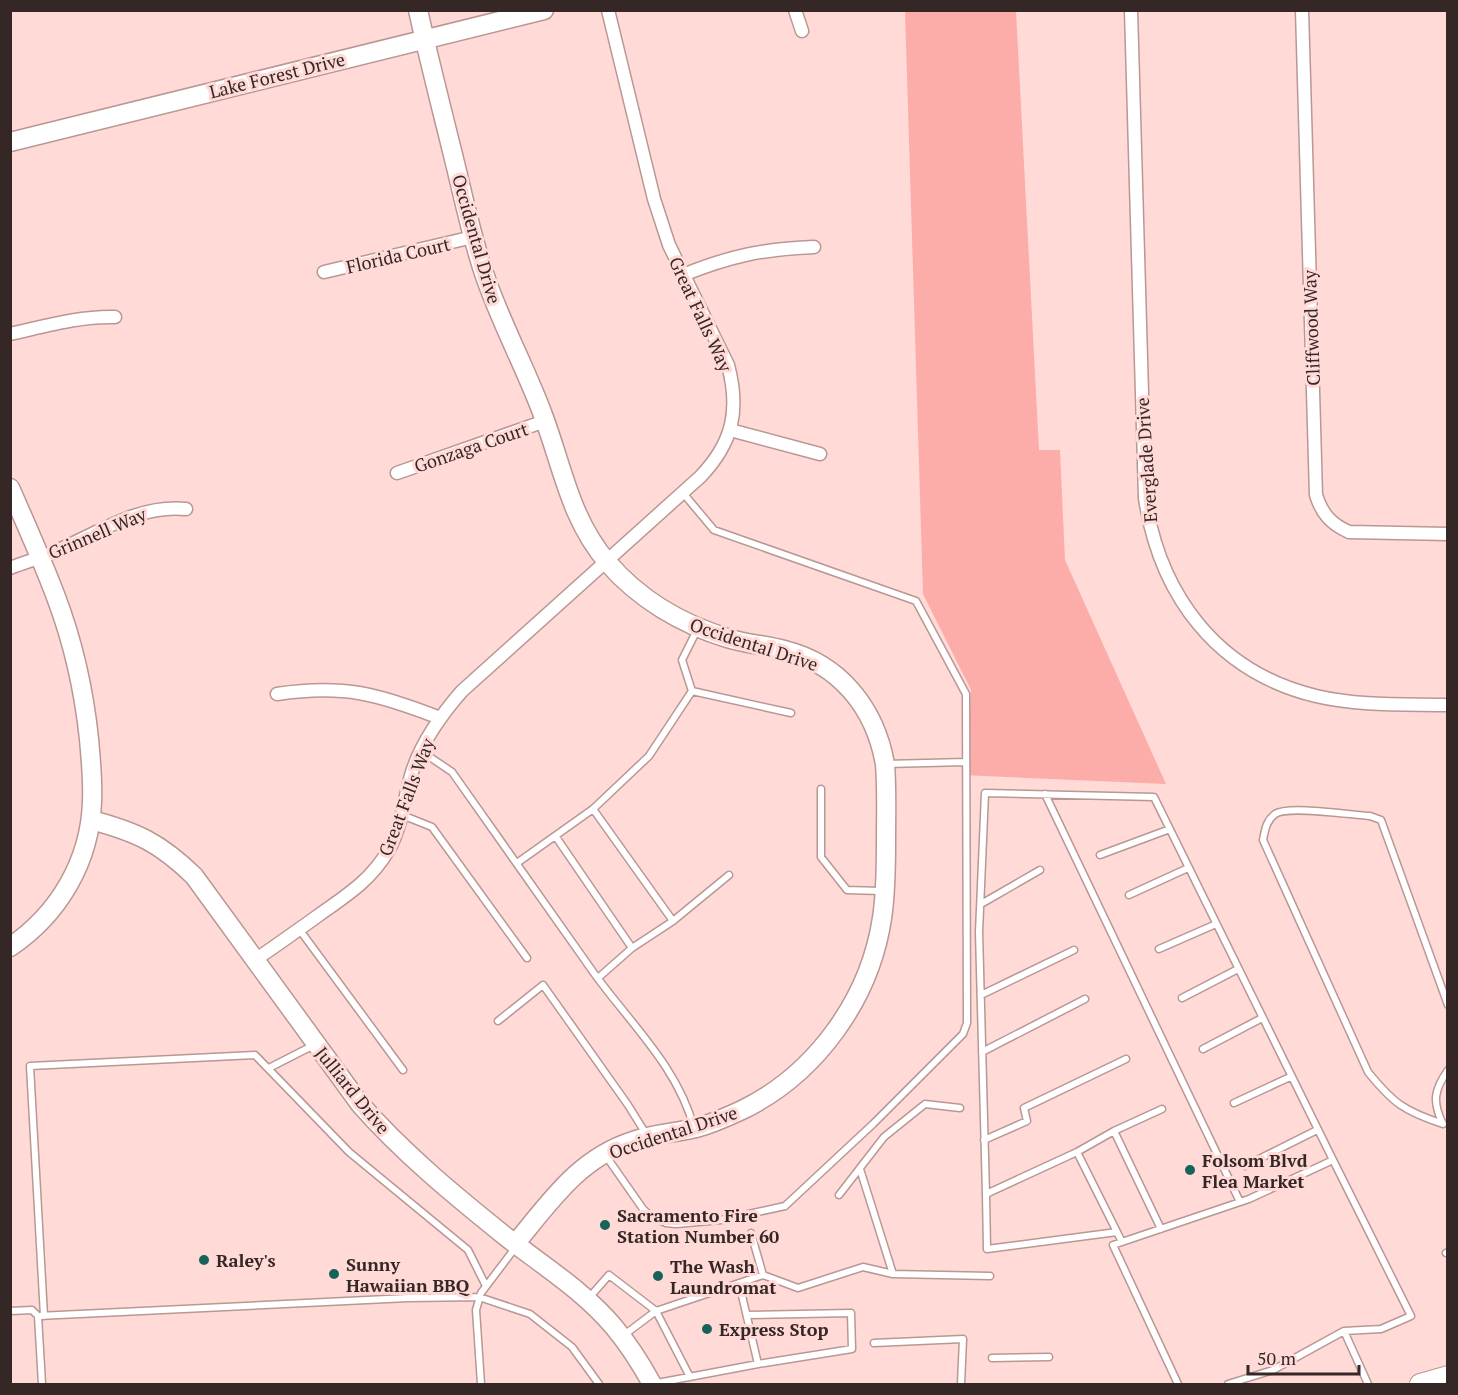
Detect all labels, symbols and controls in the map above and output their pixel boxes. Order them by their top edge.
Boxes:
street label: Lake Forest Drive [207,47,347,103]
street label: Occidental Drive [447,172,507,306]
street label: Florida Court [344,231,453,279]
street label: Great Falls Way [664,253,739,376]
street label: Cliffwood Way [1297,269,1325,386]
street label: Everglade Drive [1130,397,1162,523]
street label: Gonzaga Court [411,416,531,478]
street label: Grinnell Way [44,501,150,564]
street label: Occidental Drive [687,612,821,676]
street label: Great Falls Way [373,734,440,859]
street label: Julliard Drive [310,1041,396,1139]
street label: Occidental Drive [606,1100,740,1164]
place label: Folsom Blvd Flea Market [1202,1148,1308,1193]
marker: Folsom Blvd Flea Market [1183,1163,1197,1177]
place label: Sacramento Fire Station Number 60 [617,1203,779,1248]
marker: Sacramento Fire Station Number 60 [598,1218,612,1232]
place label: Raley's [216,1248,276,1272]
place label: Sunny Hawaiian BBQ [346,1252,470,1297]
marker: Raley's [197,1253,211,1267]
place label: The Wash Laundromat [670,1254,776,1299]
marker: Sunny Hawaiian BBQ [327,1267,341,1281]
marker: The Wash Laundromat [651,1269,665,1283]
place label: Express Stop [719,1317,828,1341]
marker: Express Stop [700,1322,714,1336]
scale bar [1248,1338,1359,1376]
text: 50 m [1257,1346,1297,1370]

